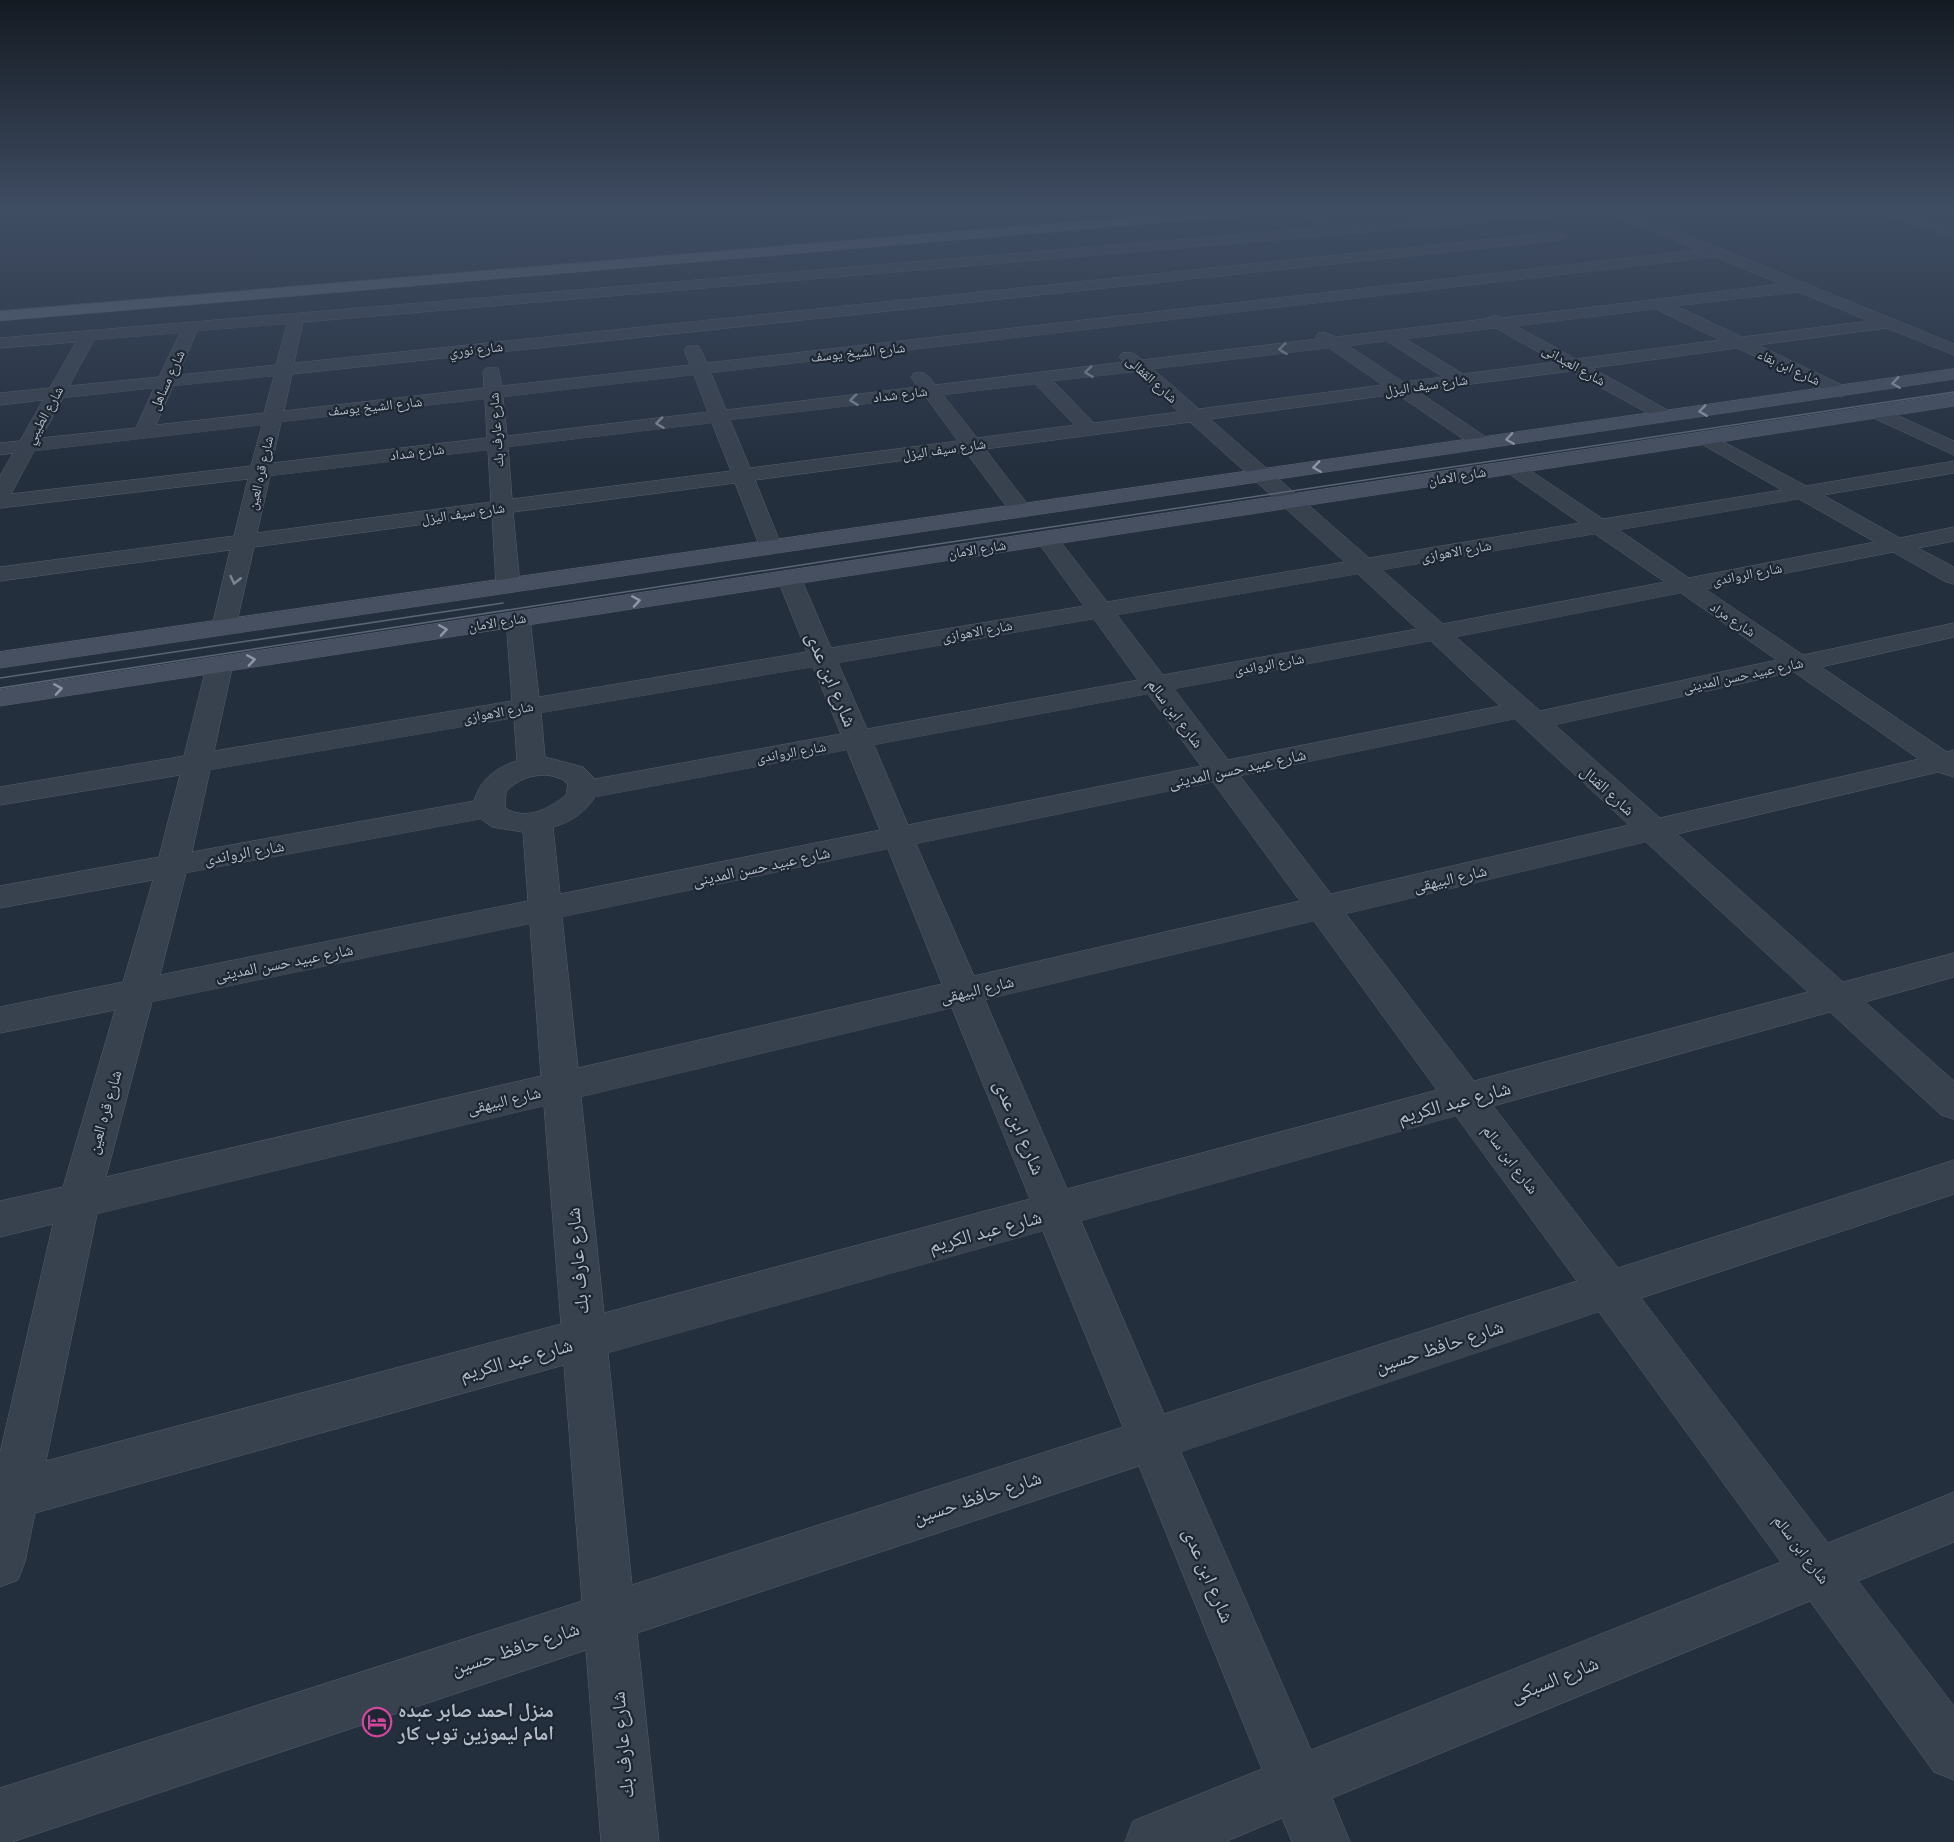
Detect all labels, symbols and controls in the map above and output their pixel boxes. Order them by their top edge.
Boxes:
street label: شارع نوري [448,338,504,363]
street label: شارع الشيخ يوسف [810,339,906,367]
street label: شارع العبدانى [1539,341,1608,391]
one-way arrow [1278,342,1287,354]
street label: شارع ابن بقاء [1754,346,1823,390]
street label: شارع مساهل [146,347,190,413]
street label: شارع القفالى [1122,352,1181,408]
one-way arrow [1084,365,1094,378]
street label: شارع سيف اليزل [1383,371,1469,401]
one-way arrow [1891,376,1901,388]
street label: شارع الطيبي [22,383,70,448]
street label: شارع شداد [872,383,928,407]
street label: شارع عارف بك [485,392,509,468]
street label: شارع الشيخ يوسف [327,393,423,421]
one-way arrow [849,393,858,406]
one-way arrow [1699,404,1708,416]
one-way arrow [656,416,665,429]
one-way arrow [1506,432,1515,444]
street label: شارع قره العين [244,434,278,512]
street label: شارع سيف اليزل [901,435,987,465]
street label: شارع شداد [389,441,445,465]
one-way arrow [1313,460,1322,472]
street label: شارع الامان [1427,464,1487,490]
street label: شارع سيف اليزل [420,499,506,529]
street label: شارع الامان [947,537,1007,563]
street label: شارع الاهوازى [1419,537,1493,567]
street label: شارع الرواندى [1711,559,1784,591]
one-way arrow [229,575,242,585]
one-way arrow [631,595,641,608]
street label: شارع مراد [1706,598,1759,642]
street label: شارع الامان [467,610,527,636]
street label: شارع الاهوازى [940,617,1014,647]
one-way arrow [439,625,448,637]
street label: شارع ابن عدى [800,628,863,731]
street label: شارع الرواندى [1233,650,1306,680]
one-way arrow [246,654,255,666]
street label: شارع عبيد حسن المدينى [1681,654,1805,698]
street label: شارع ابن سالم [1143,675,1208,752]
one-way arrow [53,684,62,696]
street label: شارع الاهوازى [461,698,535,728]
street label: شارع الرواندى [755,738,828,768]
street label: شارع عبيد حسن المدينى [1167,745,1308,793]
street label: شارع القنال [1576,761,1638,820]
street label: شارع الرواندى [203,836,286,870]
street label: شارع عبيد حسن المدينى [691,843,832,891]
street label: شارع البيهقى [1411,861,1489,897]
street label: شارع عبيد حسن المدينى [213,940,355,986]
street label: شارع البيهقى [938,972,1016,1008]
street label: شارع قره العين [83,1068,126,1157]
street label: شارع عبد الكريم [1395,1075,1514,1131]
street label: شارع ابن عدى [988,1076,1051,1179]
street label: شارع البيهقى [465,1083,543,1119]
street label: شارع ابن سالم [1478,1121,1543,1198]
street label: شارع عبد الكريم [926,1204,1045,1260]
street label: شارع عارف بك [560,1206,595,1315]
street label: شارع حافظ حسين [1372,1314,1507,1379]
street label: شارع عبد الكريم [457,1332,576,1388]
street label: شارع حافظ حسين [910,1465,1045,1530]
street label: شارع ابن سالم [1769,1511,1834,1588]
street label: شارع ابن عدى [1177,1524,1240,1627]
street label: شارع حافظ حسين [448,1616,583,1681]
street label: شارع السبكى [1506,1650,1602,1709]
street label: شارع عارف بك [605,1690,640,1799]
place label: منزل احمد صابر عبده امام ليموزين توب كار [397,1698,554,1747]
hotel icon: منزل احمد صابر عبده امام ليموزين توب كار [361,1706,393,1738]

